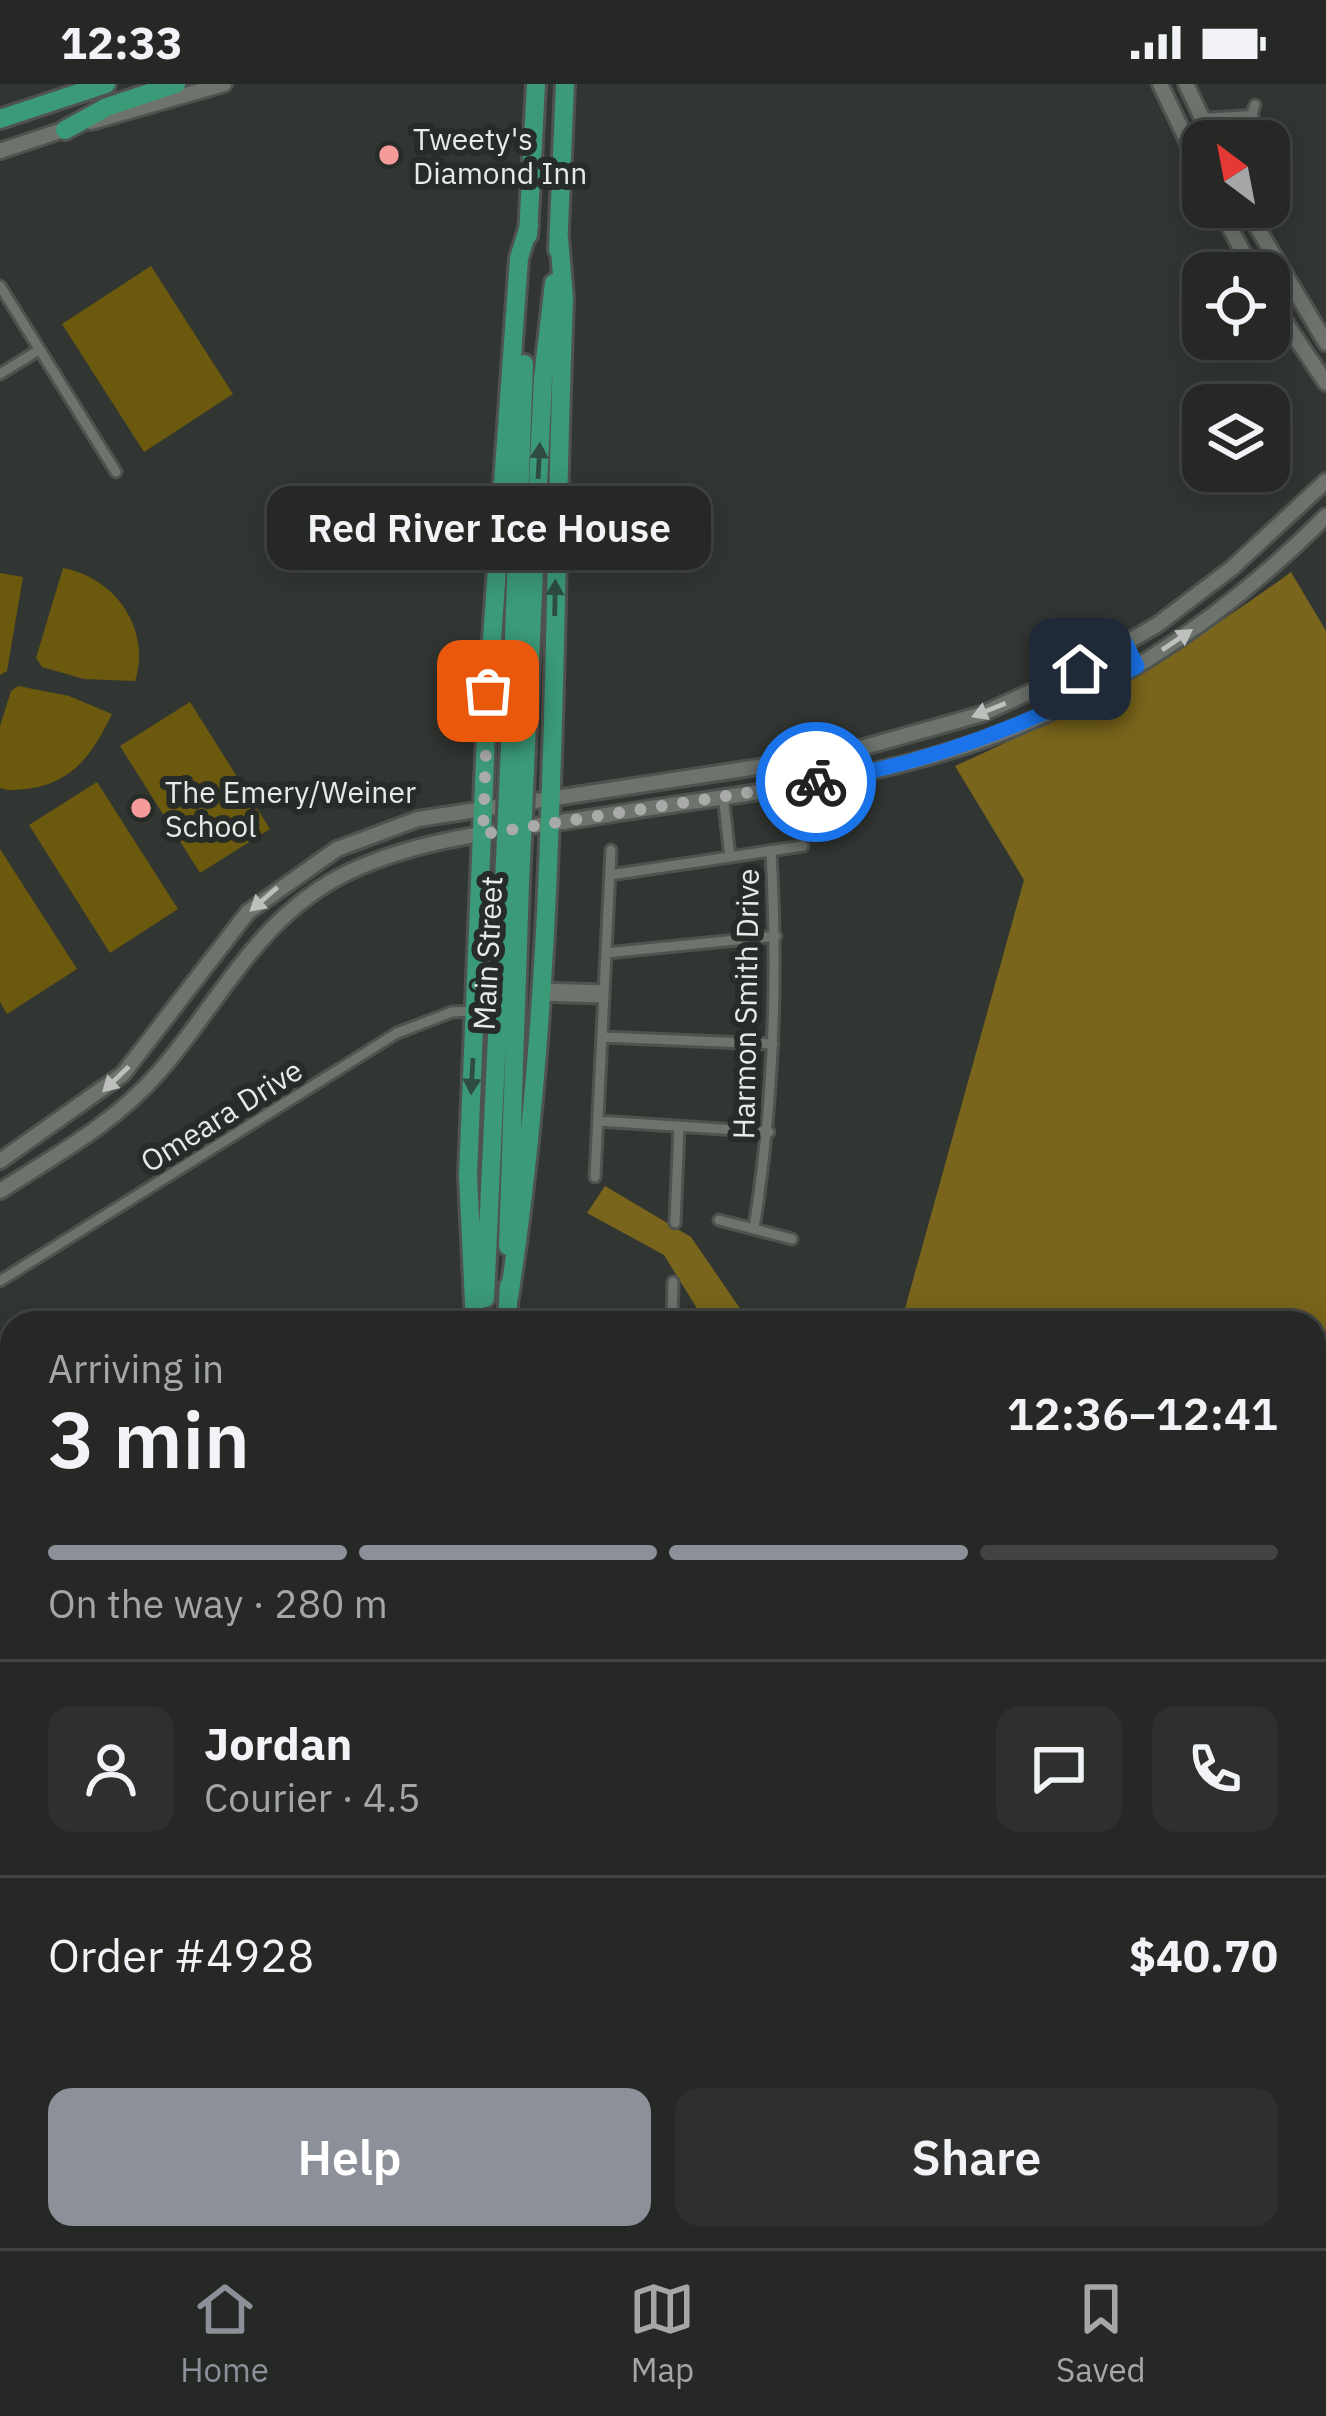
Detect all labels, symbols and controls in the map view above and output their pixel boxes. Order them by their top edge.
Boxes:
text: 12:33 [60,13,183,71]
place label: Tweety's Diamond Inn [413,119,587,192]
north arrow [1182,120,1290,228]
map controls [1182,120,1290,492]
marker: Tweety's Diamond Inn [376,142,402,168]
button: locate [1182,252,1290,360]
button: layers [1182,384,1290,492]
one-way arrow [530,441,549,479]
callout: Red River Ice House [266,487,710,571]
text: Red River Ice House [307,502,671,553]
one-way arrow [546,578,565,616]
pin [1029,618,1131,720]
one-way arrow [1161,629,1194,651]
icon: home [1047,636,1113,702]
pin [437,640,539,742]
icon: bag [455,658,521,724]
one-way arrow [971,701,1007,720]
courier [756,722,876,842]
icon: bike [783,749,849,815]
place label: The Emery/Weiner School [165,772,416,845]
marker: The Emery/Weiner School [128,795,154,821]
street label: Harmon Smith Drive [723,868,767,1140]
street label: Main Street [463,875,511,1031]
one-way arrow [249,885,278,912]
street label: Omeara Drive [133,1050,309,1180]
one-way arrow [462,1058,481,1096]
one-way arrow [102,1065,131,1093]
text: Arriving in [48,1343,224,1394]
text: 12:36–12:41 [1007,1384,1278,1442]
text: 3 min [48,1388,250,1489]
text: On the way · 280 m [48,1578,388,1629]
button: person [48,1706,174,1832]
button: chat [996,1706,1122,1832]
button: phone [1152,1706,1278,1832]
text: Jordan [204,1714,352,1772]
text: Courier · 4.5 [204,1772,421,1823]
text: Order #4928 [48,1926,314,1984]
text: $40.70 [1129,1926,1278,1984]
button: Help [48,2088,651,2226]
button: Share [675,2088,1278,2226]
tab: Home [180,2276,269,2391]
tab: Map [629,2276,695,2391]
tab: Saved [1056,2276,1146,2391]

